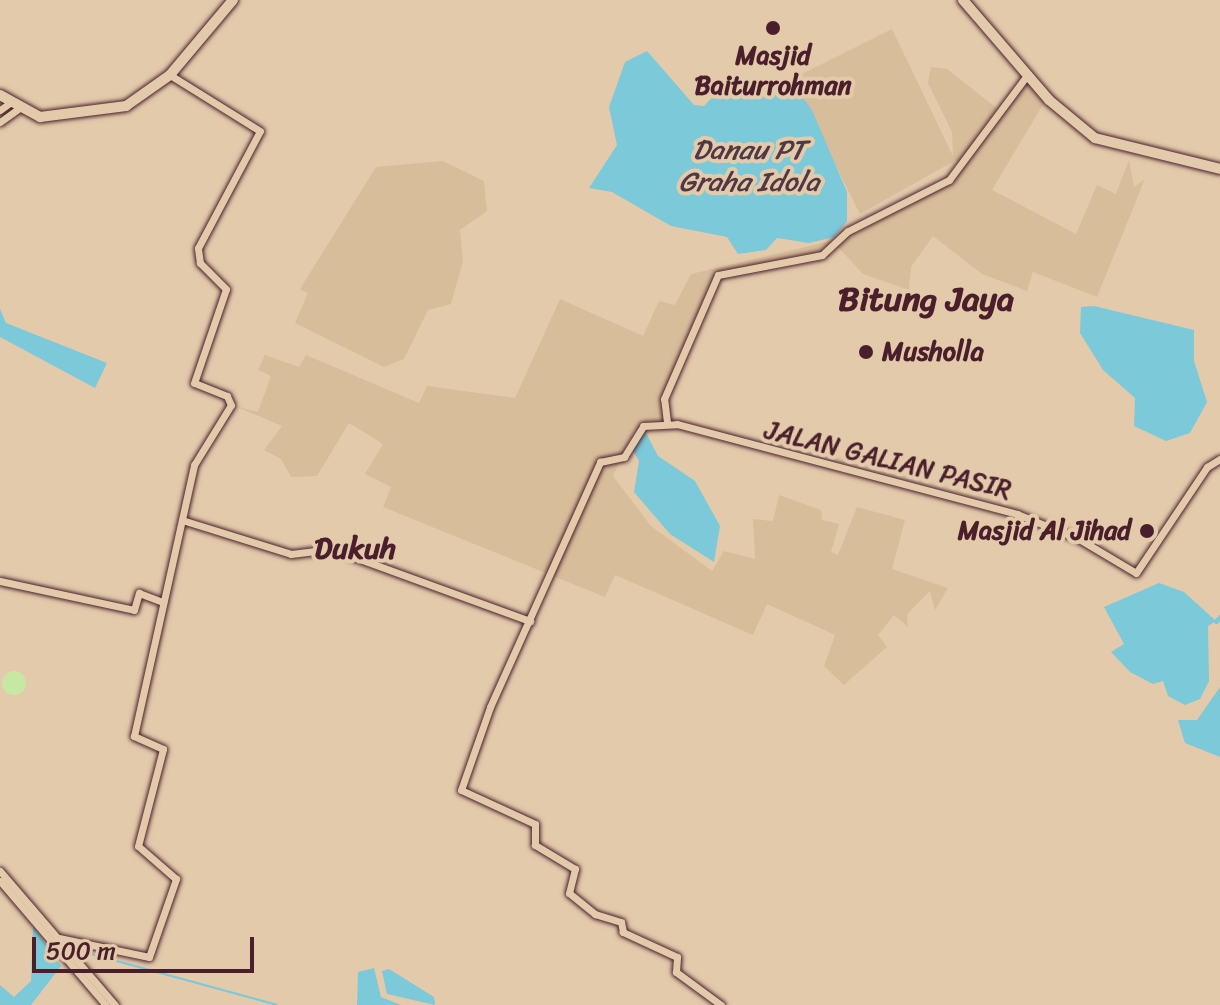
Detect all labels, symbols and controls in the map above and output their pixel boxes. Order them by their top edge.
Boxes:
marker: Masjid Baiturrohman [764,19,782,37]
place label: Masjid Baiturrohman [694,40,852,102]
water label: Danau PT Graha Idola [678,133,820,199]
district label: Bitung Jaya [838,280,1014,320]
place label: Musholla [882,336,984,368]
marker: Musholla [857,343,875,361]
street label: JALAN GALIAN PASIR [764,415,1012,505]
place label: Masjid Al Jihad [958,515,1131,547]
marker: Masjid Al Jihad [1138,522,1156,540]
district label: Dukuh [314,530,396,566]
scale bar [36,921,258,971]
text: 500 m [46,930,116,972]

